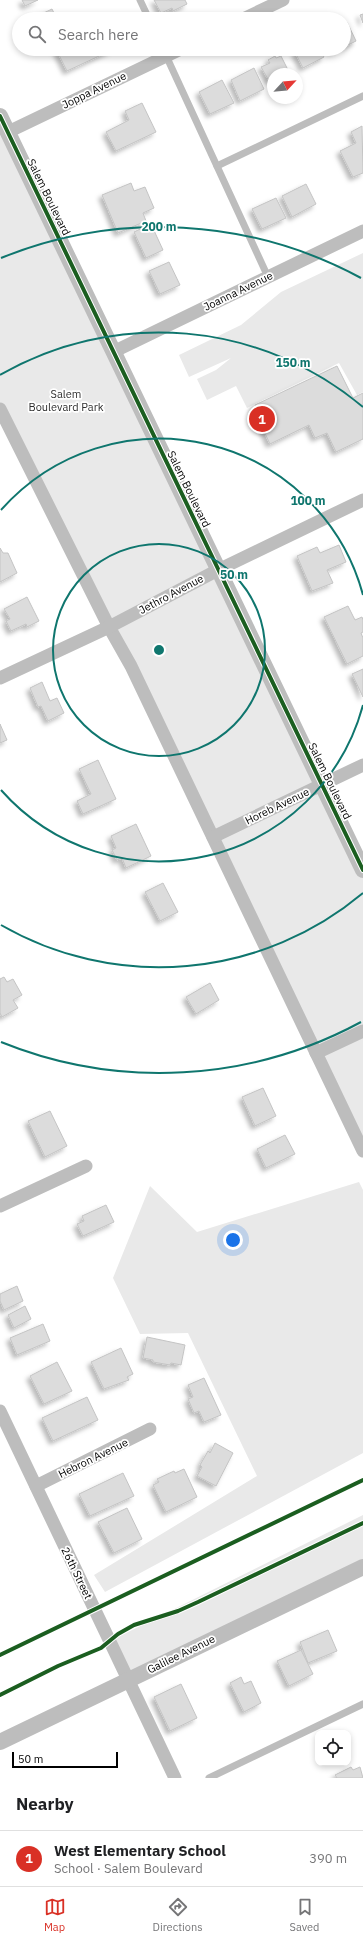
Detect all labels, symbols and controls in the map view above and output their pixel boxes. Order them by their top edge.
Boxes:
search box [12,12,351,56]
icon: search [26,23,48,45]
text: Search here [58,25,138,44]
street label: Joppa Avenue [60,68,128,112]
north arrow [267,68,303,104]
street label: Salem Boulevard [24,156,74,238]
text: 200 m [141,219,177,234]
street label: Joanna Avenue [201,268,275,314]
text: 150 m [275,355,311,370]
park label: Salem Boulevard Park [29,387,104,414]
pin: 1 [249,404,275,434]
street label: Salem Boulevard [164,448,214,530]
text: 100 m [290,493,326,508]
text: 50 m [220,567,248,582]
street label: Jethro Avenue [136,571,206,617]
centre of rings [152,643,166,657]
street label: Salem Boulevard [305,740,355,822]
street label: Horeb Avenue [243,784,311,828]
your location [223,1230,243,1250]
street label: Hebron Avenue [56,1435,130,1481]
street label: 26th Street [58,1545,96,1601]
street label: Galilee Avenue [145,1632,217,1676]
map controls [315,1730,351,1766]
button: locate [315,1730,351,1766]
scale bar [12,1750,118,1769]
text: 50 m [18,1752,43,1766]
text: Nearby [16,1793,74,1815]
text: West Elementary School [54,1841,226,1860]
text: 1 [25,1850,33,1867]
text: 390 m [309,1850,347,1867]
text: School · Salem Boulevard [54,1860,203,1877]
tab: Map [44,1896,66,1934]
tab: Directions [153,1896,203,1934]
tab: Saved [290,1896,319,1934]

